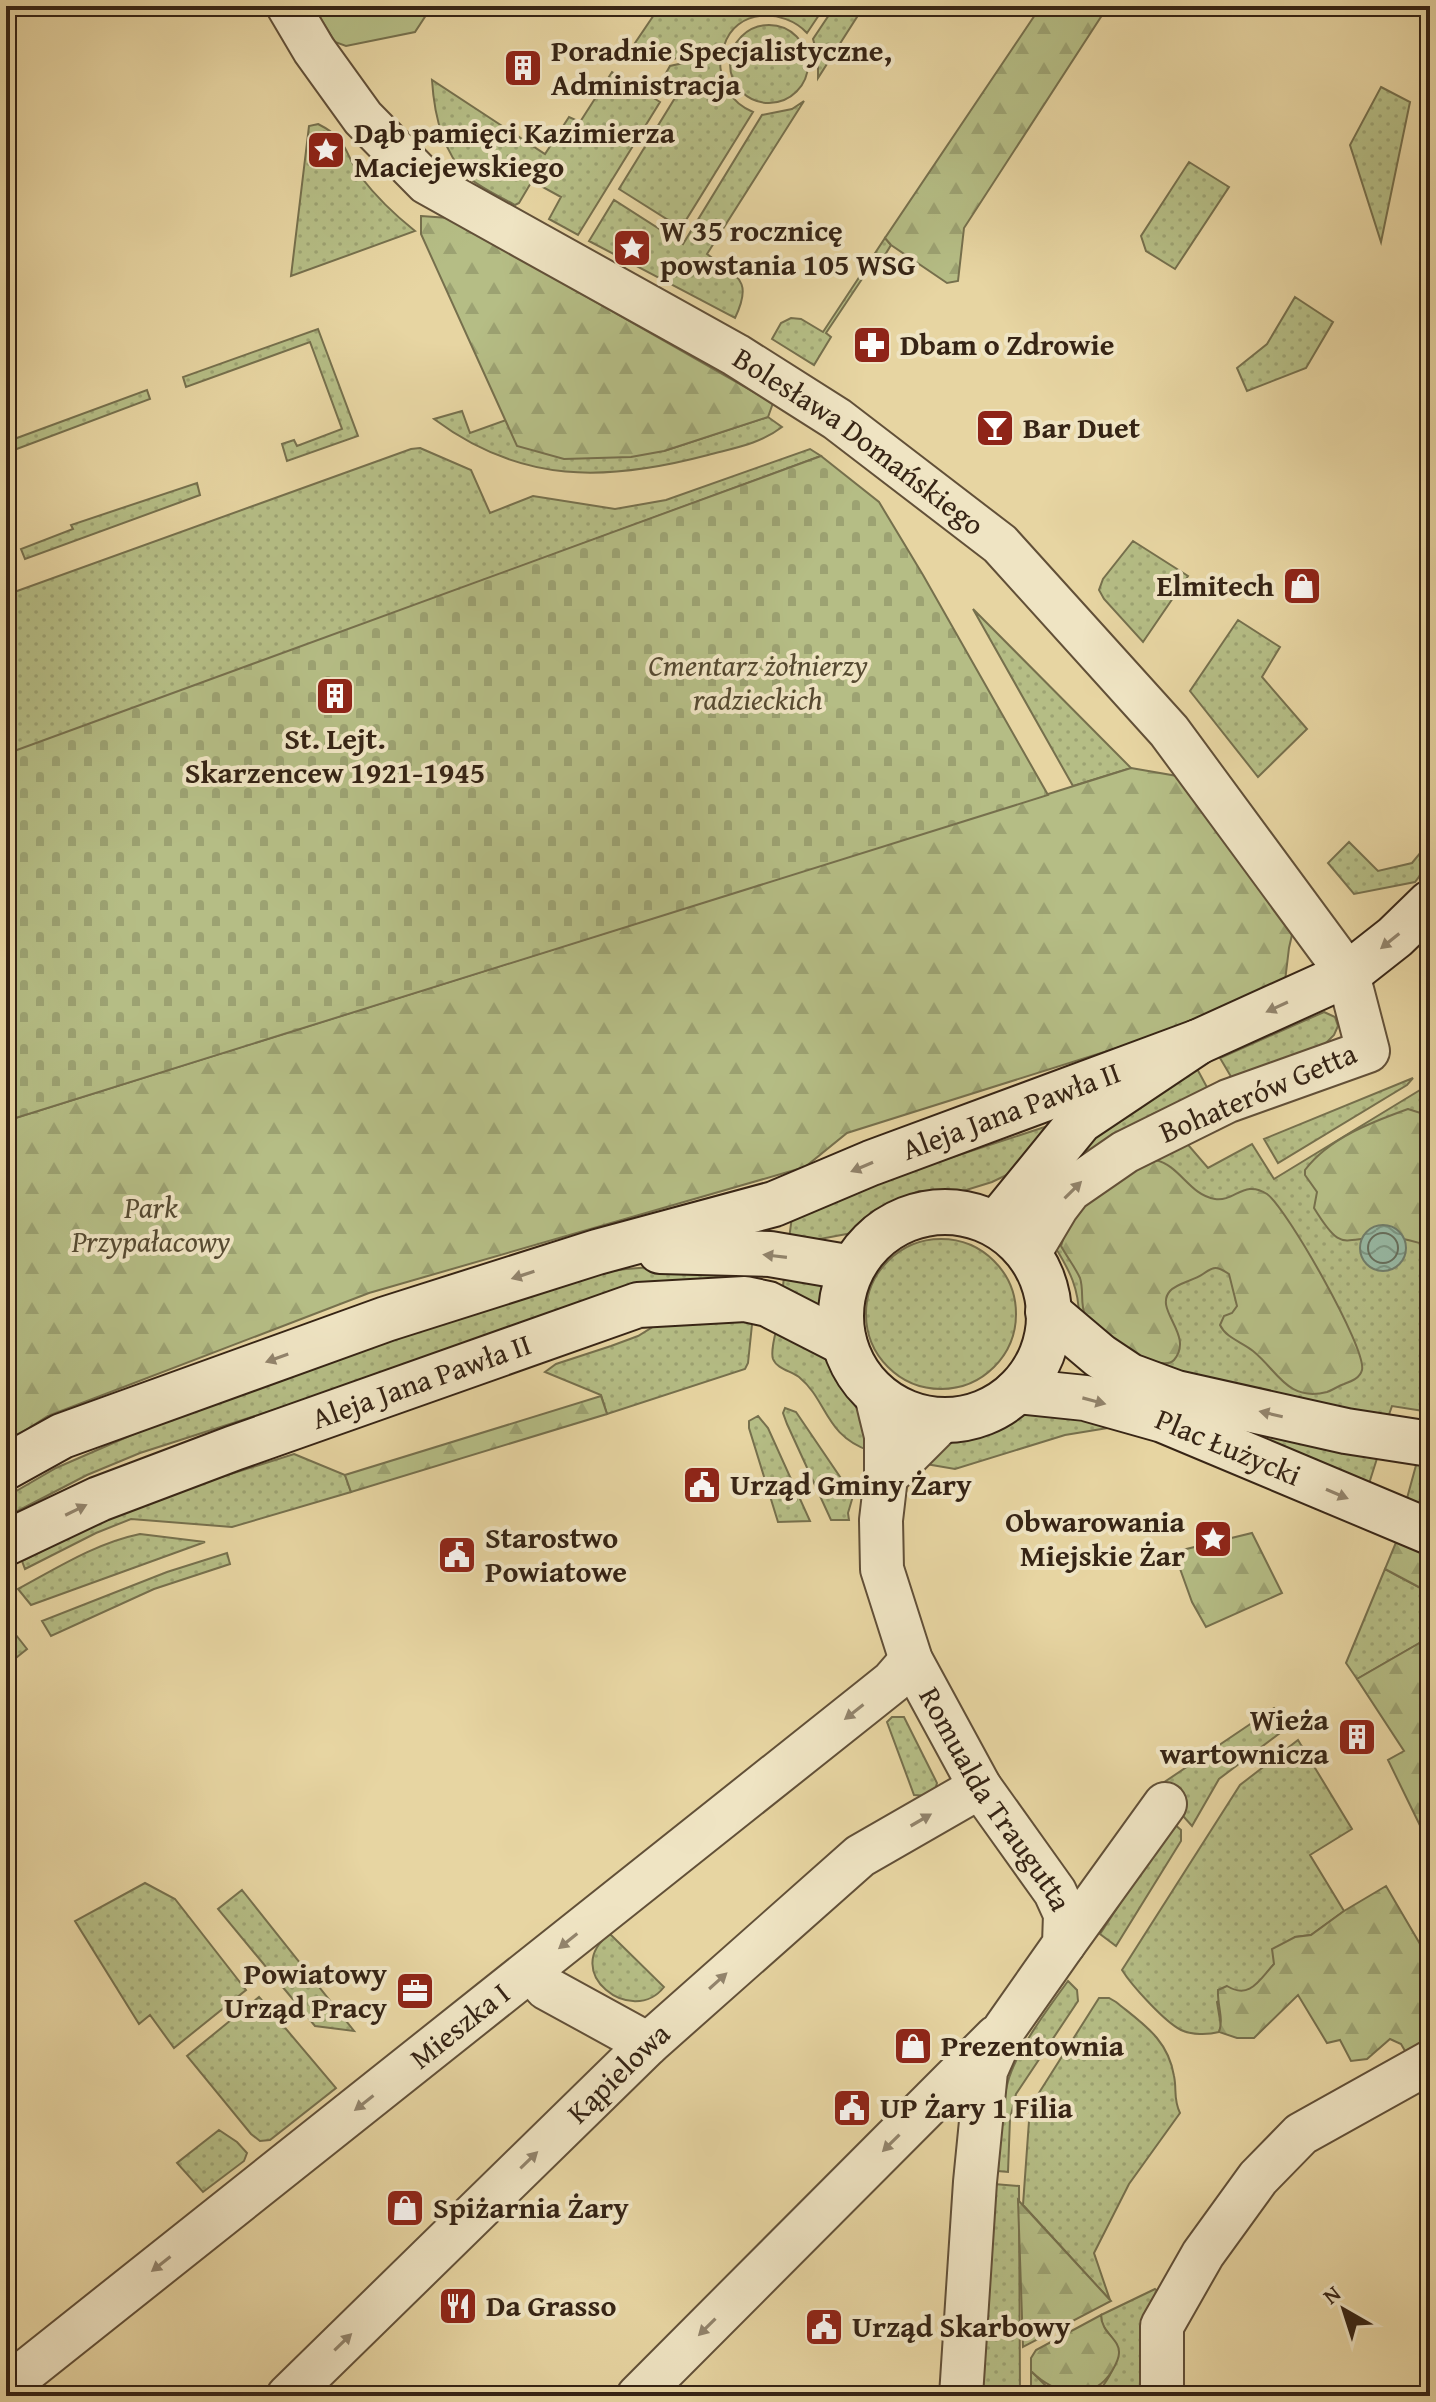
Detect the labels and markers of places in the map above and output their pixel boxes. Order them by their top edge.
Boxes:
place label: Poradnie Specjalistyczne, Administracja [551,28,892,106]
building icon: Poradnie Specjalistyczne, Administracja [502,47,544,89]
place label: Dąb pamięci Kazimierza Maciejewskiego [354,110,676,188]
place icon: Dąb pamięci Kazimierza Maciejewskiego [305,129,347,171]
place label: W 35 rocznicę powstania 105 WSG [660,208,916,286]
place icon: W 35 rocznicę powstania 105 WSG [611,227,653,269]
place label: Dbam o Zdrowie [900,322,1115,366]
pharmacy icon: Dbam o Zdrowie [851,324,893,366]
place label: Bar Duet [1023,405,1141,449]
bar icon: Bar Duet [974,407,1016,449]
place label: Elmitech [1156,563,1274,607]
shop icon: Elmitech [1281,565,1323,607]
building icon: St. Lejt. Skarzencew 1921-1945 [314,675,356,717]
place label: St. Lejt. Skarzencew 1921-1945 [185,716,485,794]
place label: Urząd Gminy Żary [730,1462,972,1506]
public building icon: Urząd Gminy Żary [681,1464,723,1506]
place label: Obwarowania Miejskie Żar [1005,1499,1186,1577]
place label: Starostwo Powiatowe [485,1515,627,1593]
place icon: Obwarowania Miejskie Żar [1192,1518,1234,1560]
public building icon: Starostwo Powiatowe [436,1534,478,1576]
place label: Wieża wartownicza [1160,1697,1330,1775]
building icon: Wieża wartownicza [1336,1716,1378,1758]
place label: Powiatowy Urząd Pracy [224,1951,388,2029]
office icon: Powiatowy Urząd Pracy [394,1970,436,2012]
place label: Prezentownia [941,2023,1125,2067]
shop icon: Prezentownia [892,2025,934,2067]
place label: UP Żary 1 Filia [880,2085,1074,2129]
public building icon: UP Żary 1 Filia [831,2087,873,2129]
place label: Spiżarnia Żary [433,2185,629,2229]
shop icon: Spiżarnia Żary [384,2187,426,2229]
place label: Da Grasso [486,2283,616,2327]
restaurant icon: Da Grasso [437,2285,479,2327]
place label: Urząd Skarbowy [852,2304,1071,2348]
public building icon: Urząd Skarbowy [803,2306,845,2348]

